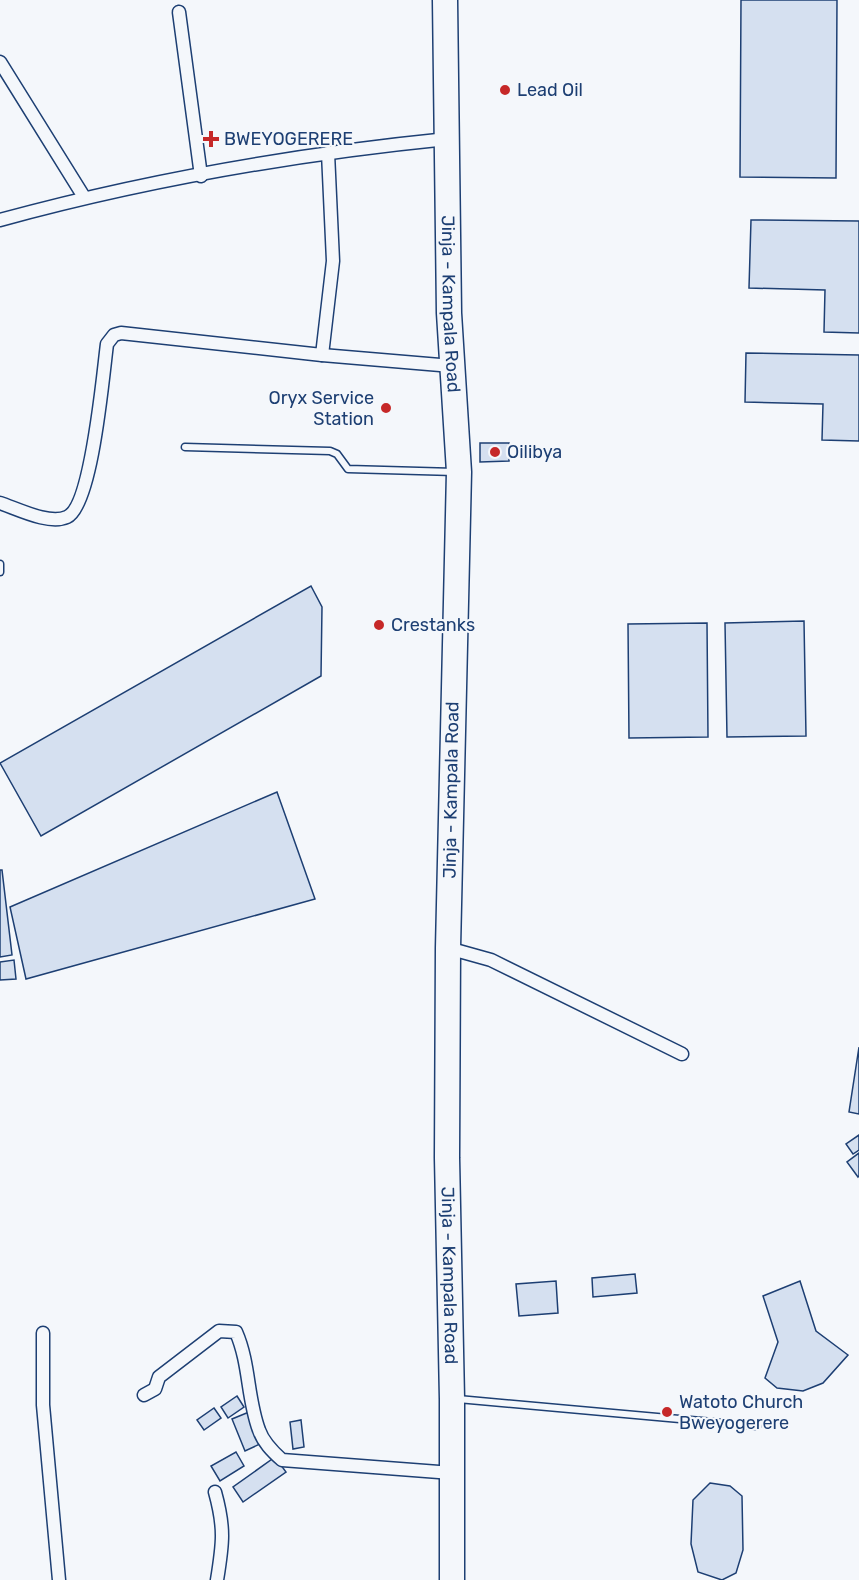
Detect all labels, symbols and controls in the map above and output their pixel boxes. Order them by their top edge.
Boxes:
place label: Lead Oil [517,79,583,101]
marker: Lead Oil [498,83,512,97]
place label: BWEYOGERERE [224,128,353,150]
marker: BWEYOGERERE [202,130,220,148]
street label: Jinja - Kampala Road [437,215,465,393]
place label: Oryx Service Station [268,387,374,430]
marker: Oryx Service Station [379,401,393,415]
place label: Oilibya [507,441,562,463]
marker: Oilibya [488,445,502,459]
place label: Crestanks [391,614,475,636]
marker: Crestanks [372,618,386,632]
street label: Jinja - Kampala Road [438,701,464,879]
street label: Jinja - Kampala Road [437,1187,462,1364]
place label: Watoto Church Bweyogerere [679,1391,803,1434]
marker: Watoto Church Bweyogerere [660,1405,674,1419]

